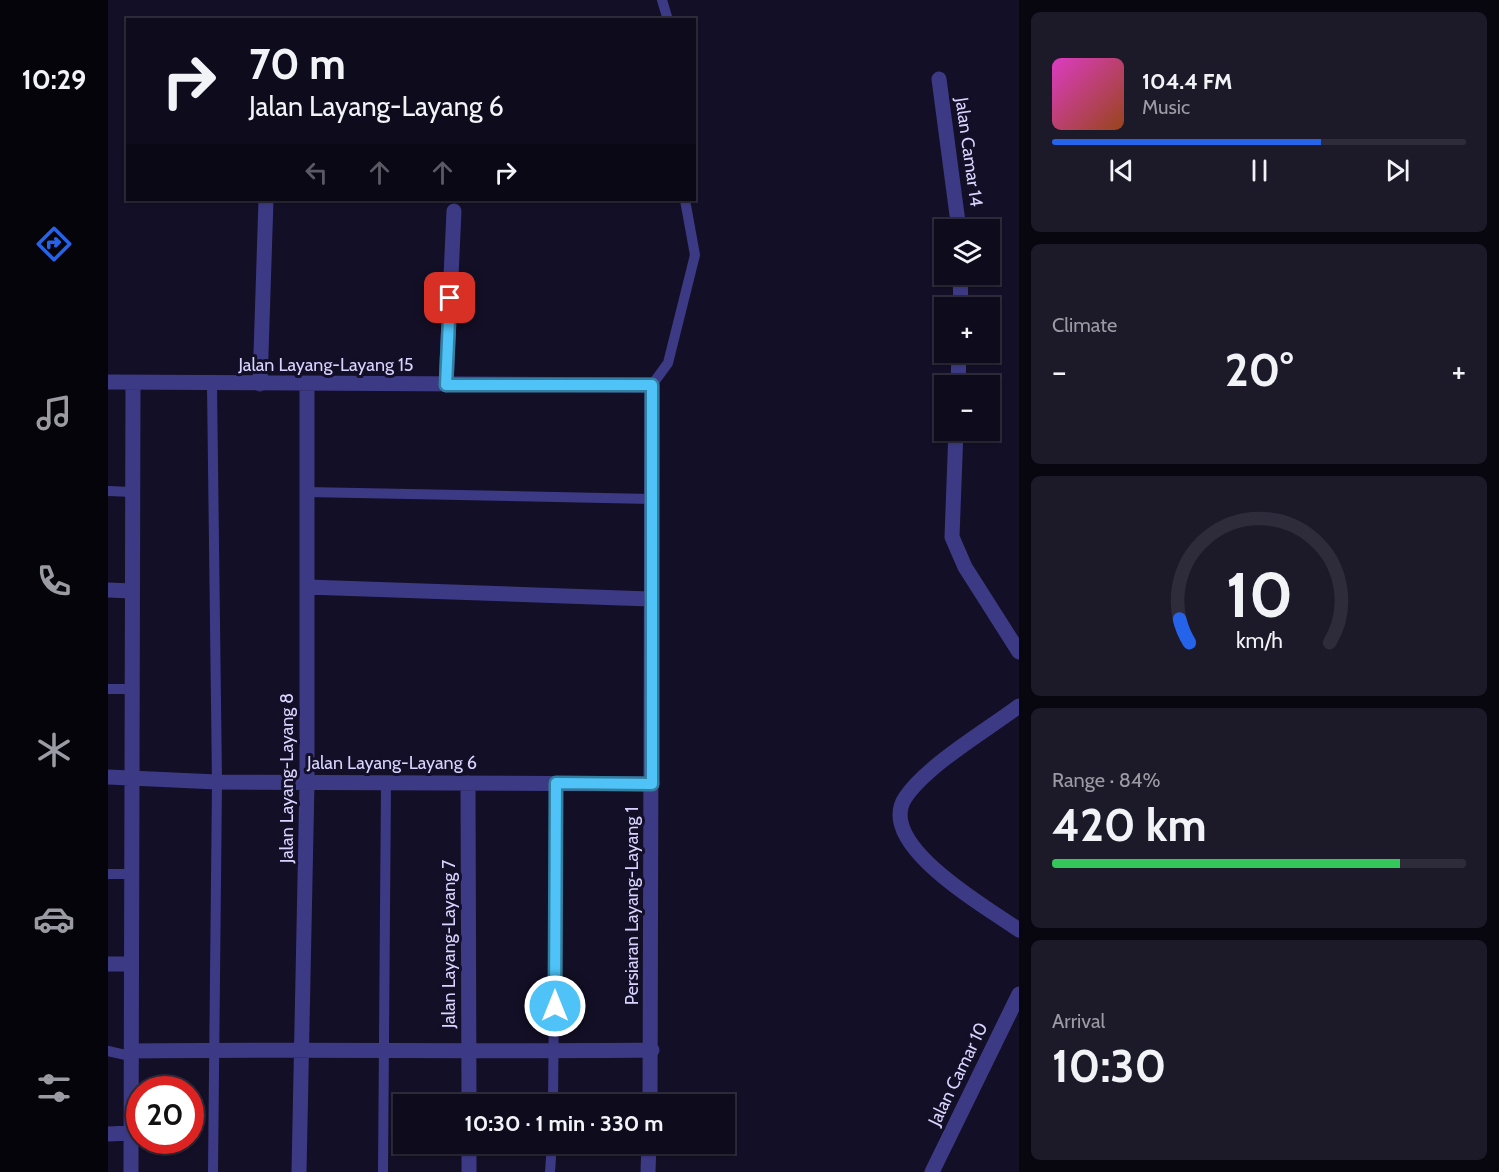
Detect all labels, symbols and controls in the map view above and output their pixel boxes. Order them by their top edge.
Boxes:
text: 70 m [249,38,346,90]
icon: right [150,42,228,120]
text: 10:29 [22,63,86,96]
text: 104.4 FM [1142,68,1232,95]
text: Jalan Layang-Layang 6 [249,90,504,123]
street label: Jalan Camar 14 [950,95,988,208]
text: Music [1142,95,1190,119]
icon: previous [1105,154,1138,187]
icon: pause [1243,154,1276,187]
icon: next [1381,154,1414,187]
icon: left [300,156,333,189]
icon: ahead [363,156,396,189]
icon: ahead [426,156,459,189]
icon: right [489,156,522,189]
map controls [934,219,1000,441]
button: layers [934,219,1000,285]
icon: directions [33,223,75,265]
pin [424,272,475,323]
icon: arrive [433,281,466,314]
button: + [934,297,1000,363]
text: Climate [1052,313,1117,337]
text: 20° [1225,343,1293,397]
text: − [1052,351,1067,391]
text: + [1451,351,1466,391]
street label: Jalan Layang-Layang 15 [237,354,414,376]
button: − [934,375,1000,441]
icon: music [33,392,75,434]
text: 10 [1225,557,1293,633]
icon: phone [33,560,75,602]
text: km/h [1236,627,1282,653]
street label: Jalan Layang-Layang 8 [276,693,298,864]
icon: climate [33,729,75,771]
street label: Jalan Layang-Layang 6 [306,752,477,774]
text: Range · 84% [1052,768,1160,792]
text: 420 km [1052,798,1207,852]
street label: Persiaran Layang-Layang 1 [621,807,643,1005]
street label: Jalan Layang-Layang 7 [438,860,460,1029]
icon: car [33,898,75,940]
position arrow [523,974,587,1038]
text: Arrival [1052,1009,1105,1033]
street label: Jalan Camar 10 [923,1019,993,1130]
text: 10:30 [1052,1039,1166,1093]
icon: filters [33,1067,75,1109]
speed limit sign: 20 [126,1076,204,1154]
text: 10:30 · 1 min · 330 m [465,1110,663,1137]

